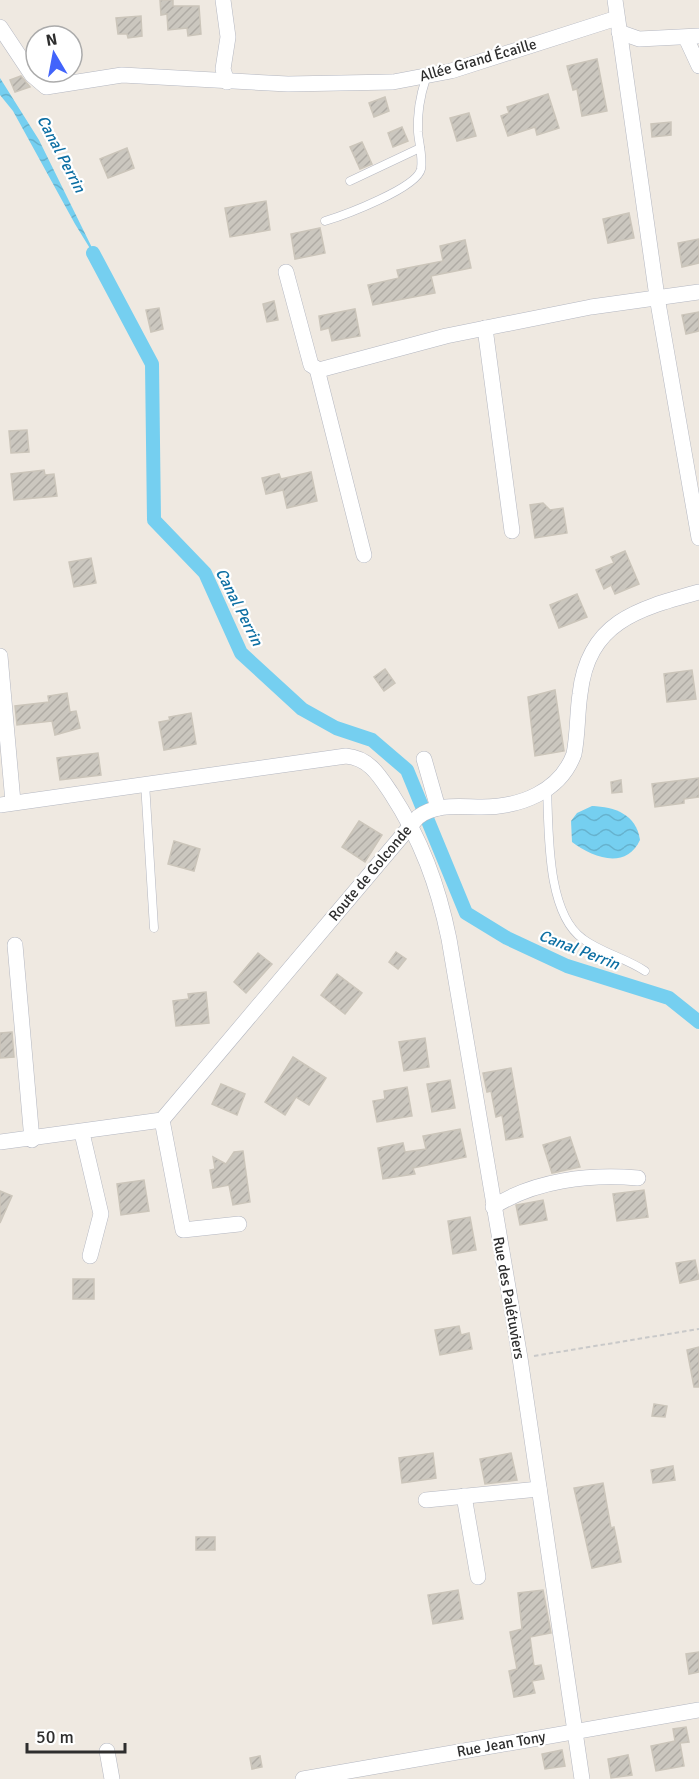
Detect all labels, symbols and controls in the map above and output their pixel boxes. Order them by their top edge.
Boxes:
north arrow [24,24,84,84]
text: N [44,29,59,51]
street label: Allée Grand Écaille [417,34,539,85]
water label: Canal Perrin [32,112,90,197]
water label: Canal Perrin [211,565,268,650]
street label: Route de Golconde [325,821,415,925]
water label: Canal Perrin [536,926,623,975]
street label: Rue des Palétuviers [489,1235,529,1361]
scale bar [27,1716,124,1754]
text: 50 m [36,1726,74,1748]
street label: Rue Jean Tony [455,1727,547,1761]

